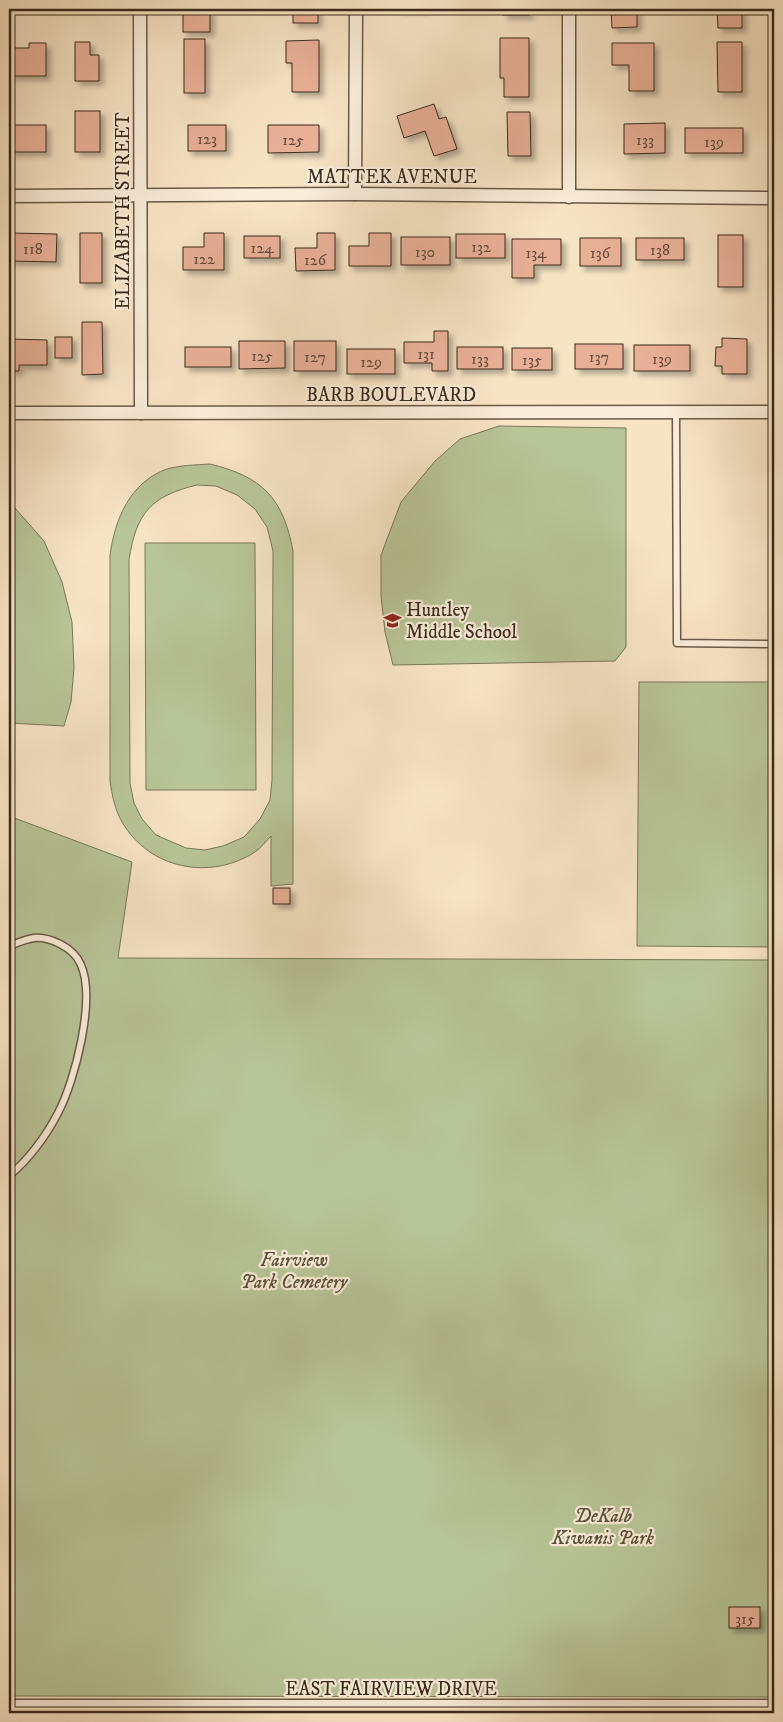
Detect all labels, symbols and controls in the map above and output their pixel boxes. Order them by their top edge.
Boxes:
street label: ELIZABETH STREET [112,112,135,310]
house number: 123 [197,129,217,149]
house number: 125 [282,130,304,150]
house number: 133 [636,130,654,150]
house number: 139 [704,132,724,152]
street label: MATTEK AVENUE [307,166,477,189]
house number: 132 [471,237,491,257]
house number: 124 [251,238,274,258]
house number: 118 [23,239,43,259]
house number: 138 [650,240,670,260]
house number: 130 [415,242,435,262]
house number: 134 [525,243,547,263]
house number: 136 [590,243,611,263]
house number: 122 [193,249,215,269]
house number: 126 [304,250,327,270]
house number: 131 [417,344,435,364]
house number: 125 [251,346,273,366]
house number: 127 [304,347,326,367]
house number: 137 [589,347,609,367]
house number: 133 [471,349,489,369]
house number: 139 [652,349,672,369]
house number: 135 [522,350,542,370]
house number: 129 [360,352,382,372]
street label: BARB BOULEVARD [306,384,476,407]
place label: Huntley Middle School [406,599,517,644]
school or university icon: Huntley Middle School [382,610,402,630]
park label: Fairview Park Cemetery [241,1249,349,1294]
park label: DeKalb Kiwanis Park [551,1505,654,1550]
house number: 315 [735,1609,755,1629]
street label: EAST FAIRVIEW DRIVE [285,1678,497,1701]

